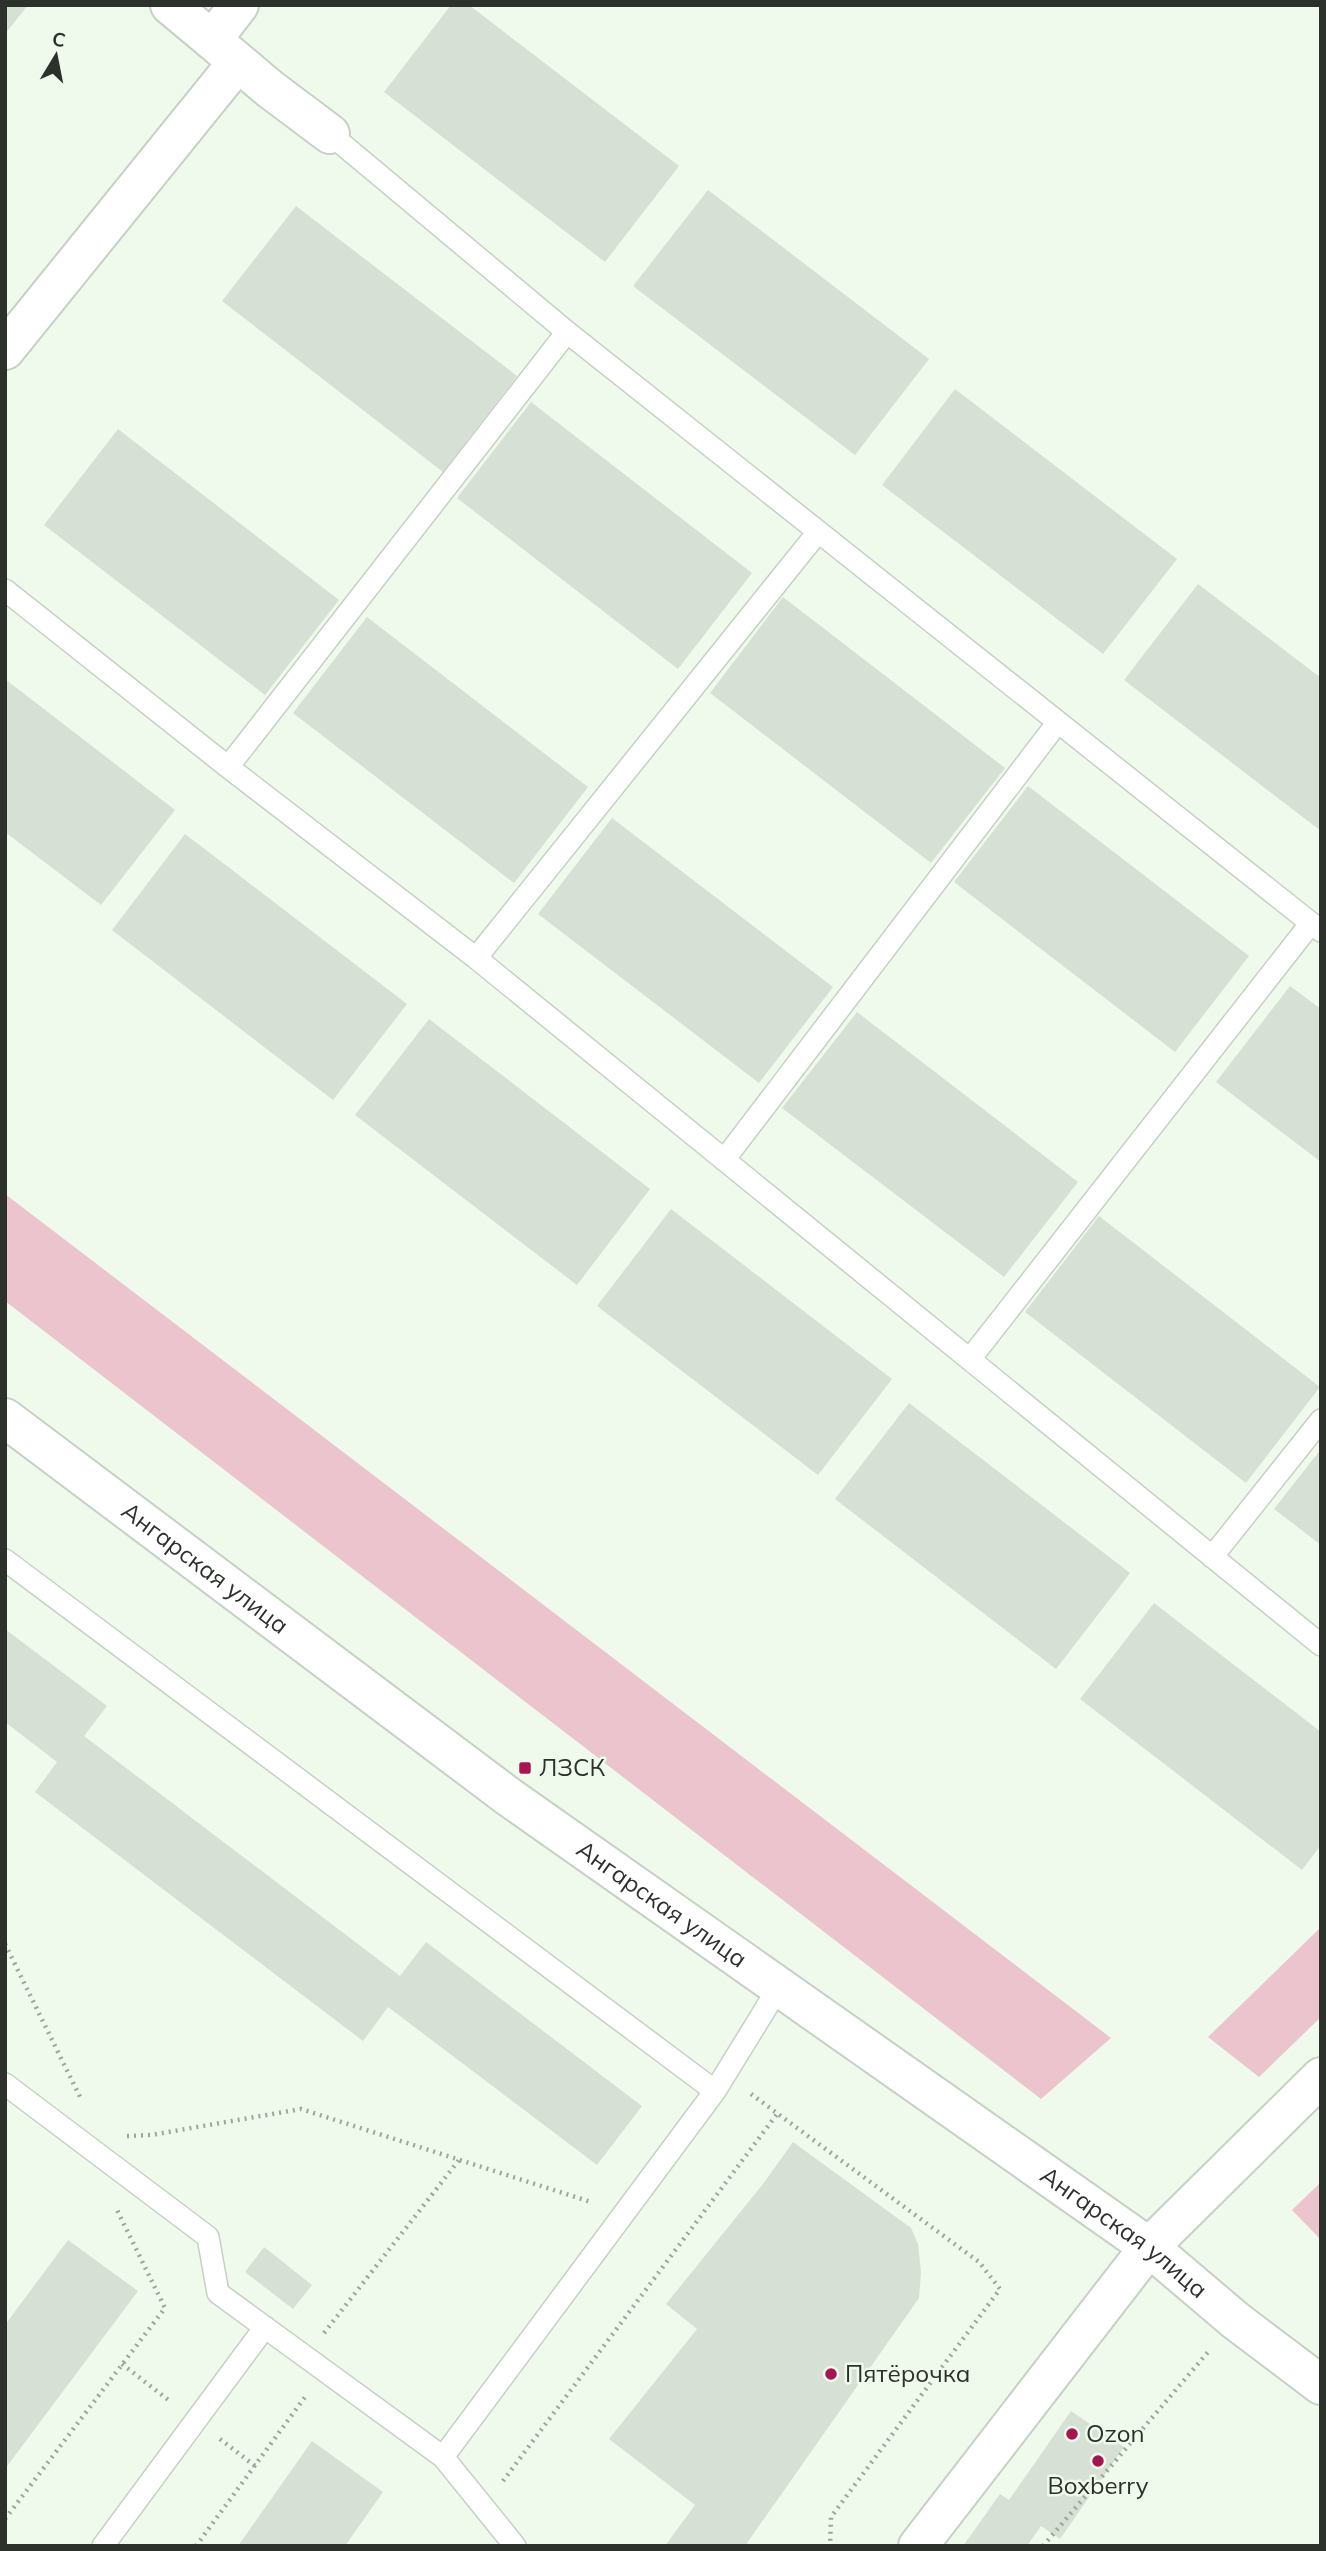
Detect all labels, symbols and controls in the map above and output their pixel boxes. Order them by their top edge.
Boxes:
north arrow [21,21,91,91]
text: С [50,26,67,52]
street label: Ангарская улица [116,1495,295,1640]
place label: ЛЗСК [539,1752,605,1782]
marker: ЛЗСК [517,1760,533,1776]
street label: Ангарская улица [571,1833,753,1973]
street label: Ангарская улица [1035,2159,1214,2304]
place label: Пятёрочка [845,2358,970,2388]
marker: Пятёрочка [823,2366,839,2382]
place label: Ozon [1086,2418,1145,2448]
marker: Ozon [1064,2426,1080,2442]
marker: Boxberry [1090,2453,1106,2469]
place label: Boxberry [1048,2470,1149,2500]

